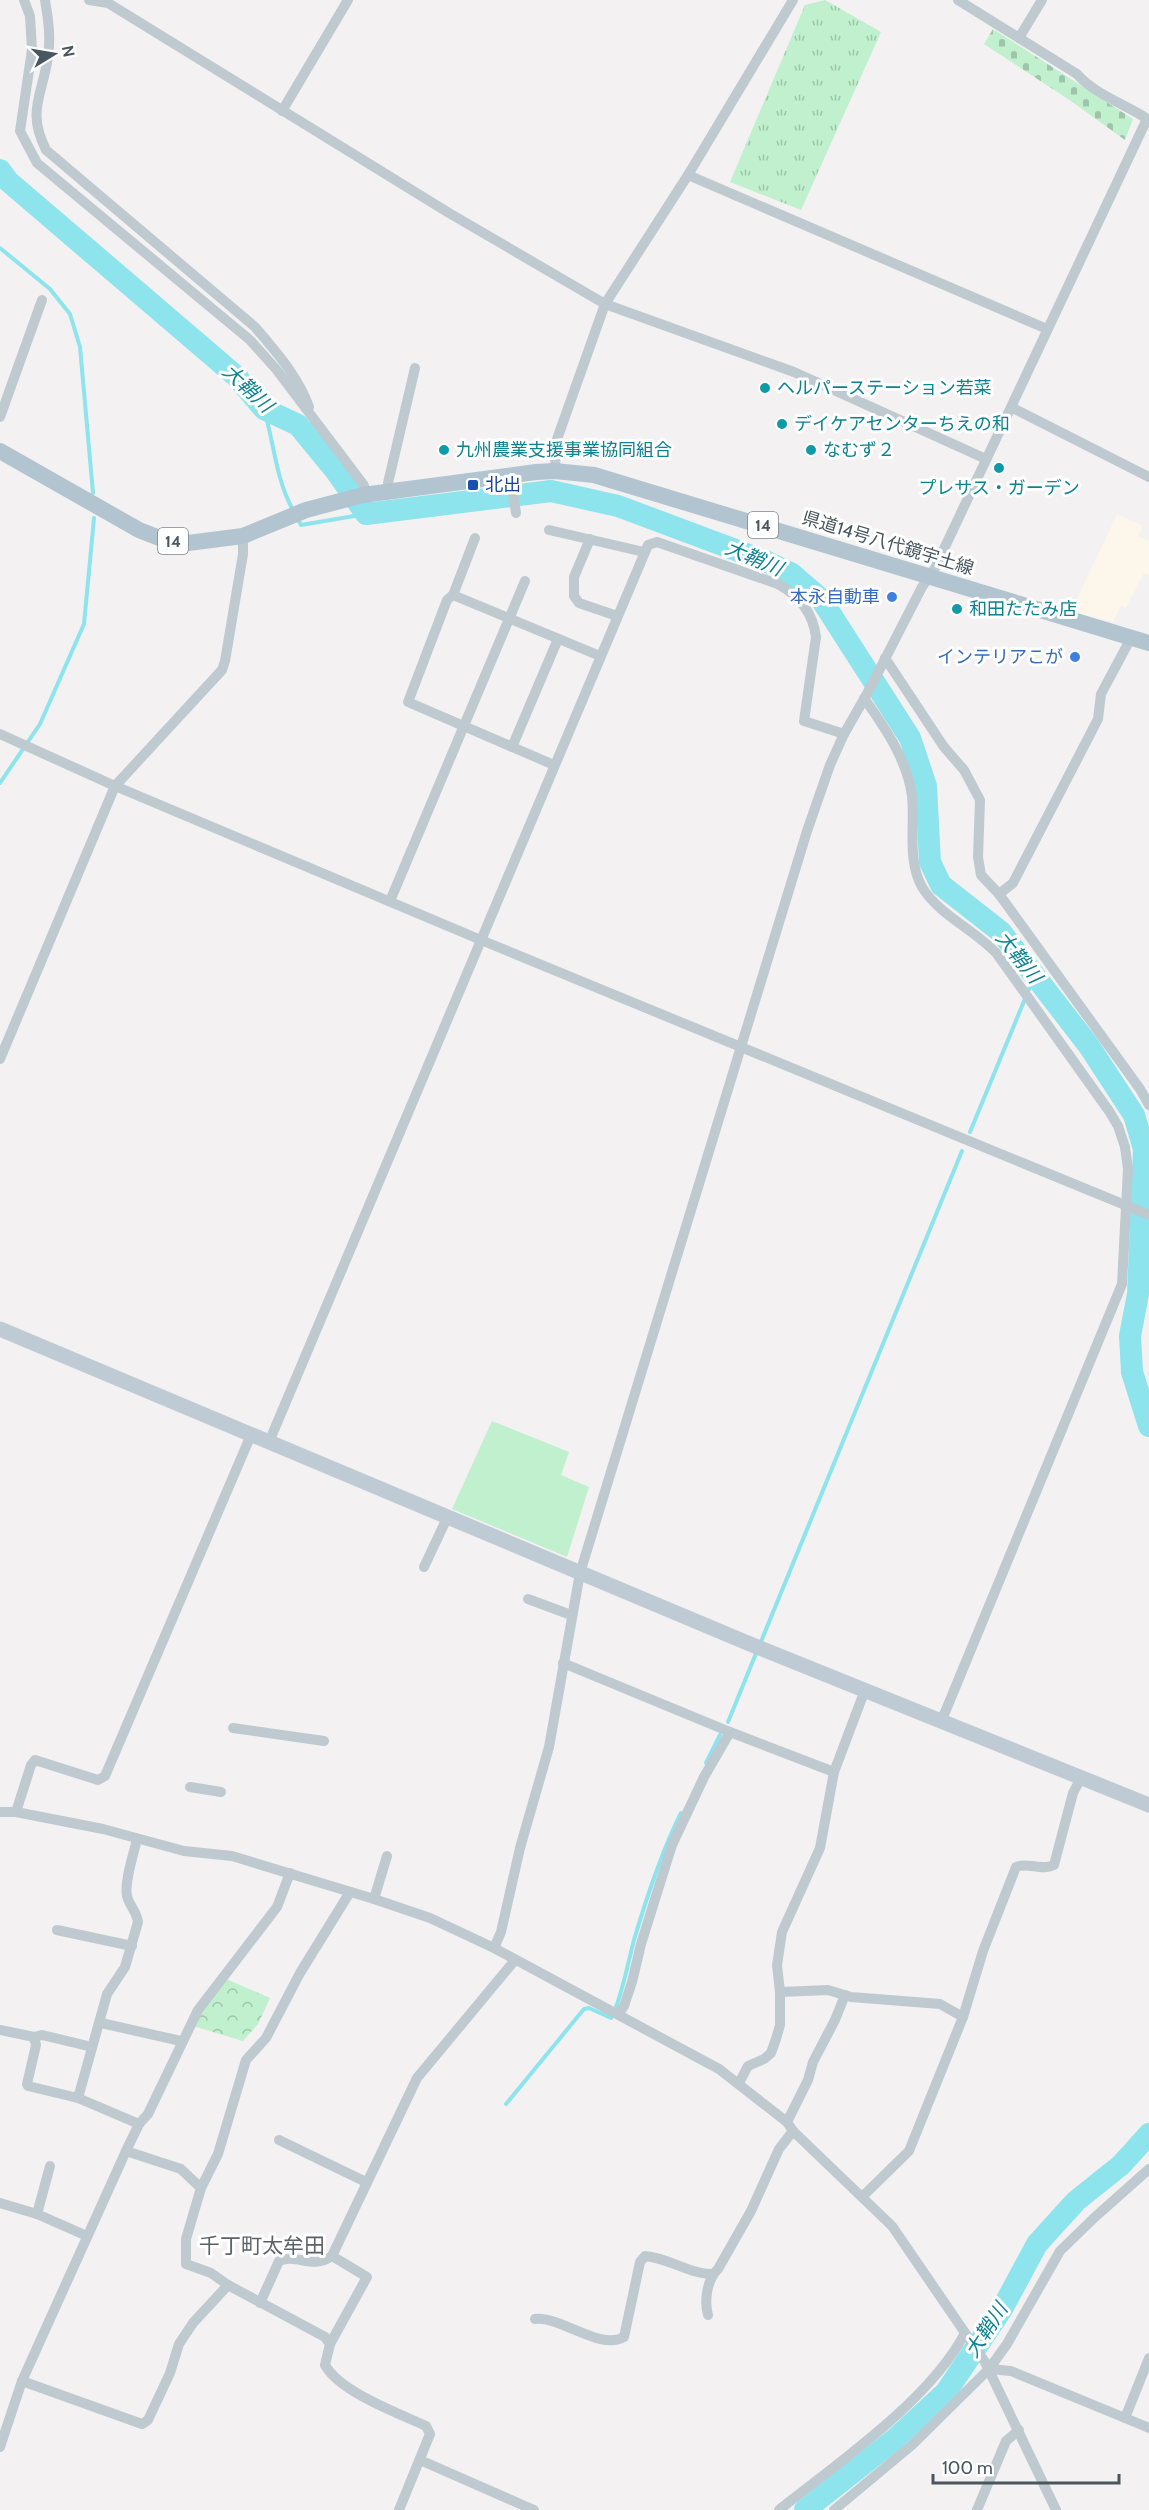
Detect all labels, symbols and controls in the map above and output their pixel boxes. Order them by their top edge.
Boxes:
north arrow [24,24,84,84]
text: N [58,44,79,59]
water label: 大鞘川 [218,359,280,419]
place label: ヘルパーステーション若菜 [777,377,992,399]
marker: ヘルパーステーション若菜 [758,381,772,395]
place label: デイケアセンターちえの和 [794,413,1010,435]
marker: デイケアセンターちえの和 [775,417,789,431]
place label: 九州農業支援事業協同組合 [456,439,672,461]
place label: なむず２ [823,439,895,461]
marker: 九州農業支援事業協同組合 [437,443,451,457]
marker: なむず２ [804,443,818,457]
marker: プレサス・ガーデン [992,461,1006,475]
place label: 北出 [485,474,521,496]
place label: プレサス・ガーデン [918,477,1080,499]
marker: 北出 [466,478,480,492]
street label: 県道14号八代鏡宇土線 [800,506,976,580]
road number: 14 [748,512,778,538]
road number: 14 [158,528,188,554]
water label: 大鞘川 [722,535,788,582]
place label: 本永自動車 [790,586,880,608]
marker: 本永自動車 [885,590,899,604]
place label: 和田たたみ店 [969,598,1077,620]
marker: 和田たたみ店 [950,602,964,616]
place label: インテリアこが [937,646,1063,668]
marker: インテリアこが [1068,650,1082,664]
water label: 大鞘川 [991,926,1048,989]
district label: 千丁町太牟田 [199,2233,325,2258]
water label: 大鞘川 [960,2297,1013,2362]
scale bar [933,2447,1119,2485]
text: 100 m [942,2457,993,2479]

